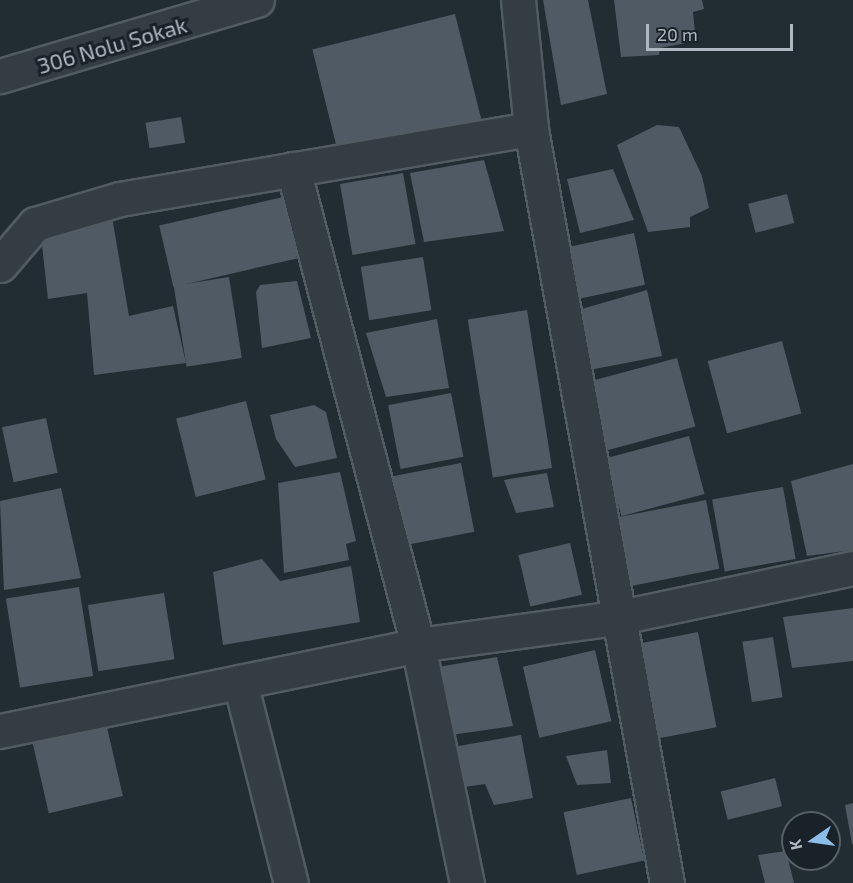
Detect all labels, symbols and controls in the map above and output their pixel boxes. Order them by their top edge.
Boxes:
street label: 306 Nolu Sokak [34,11,190,79]
scale bar [649,12,796,50]
text: 20 m [657,23,698,45]
north arrow [781,811,841,871]
text: K [785,838,805,852]

